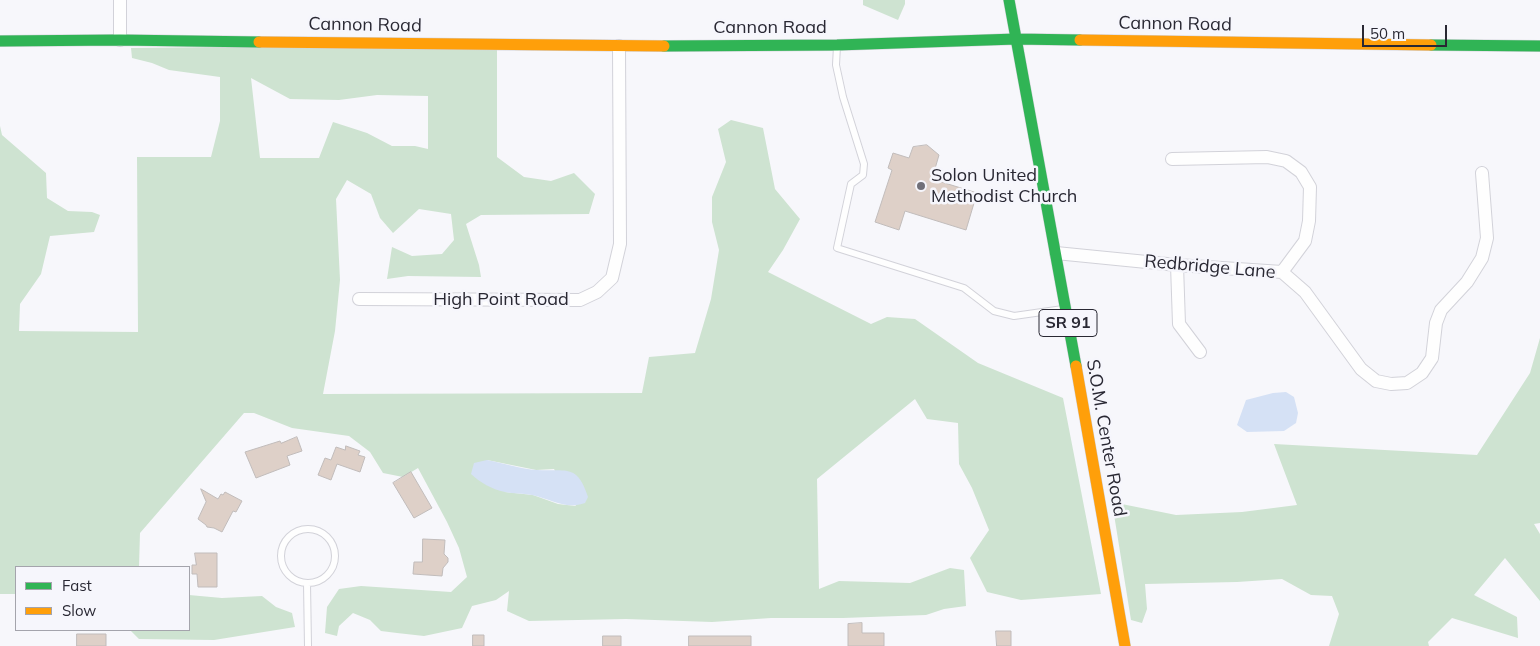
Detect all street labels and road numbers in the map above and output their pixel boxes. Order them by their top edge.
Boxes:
street label: Cannon Road [1118,12,1232,36]
street label: Cannon Road [308,13,422,37]
street label: Cannon Road [713,17,827,39]
street label: Redbridge Lane [1144,251,1276,283]
street label: High Point Road [433,289,569,311]
road number: SR 91 [1039,309,1097,336]
street label: S.O.M. Center Road [1082,358,1130,518]

